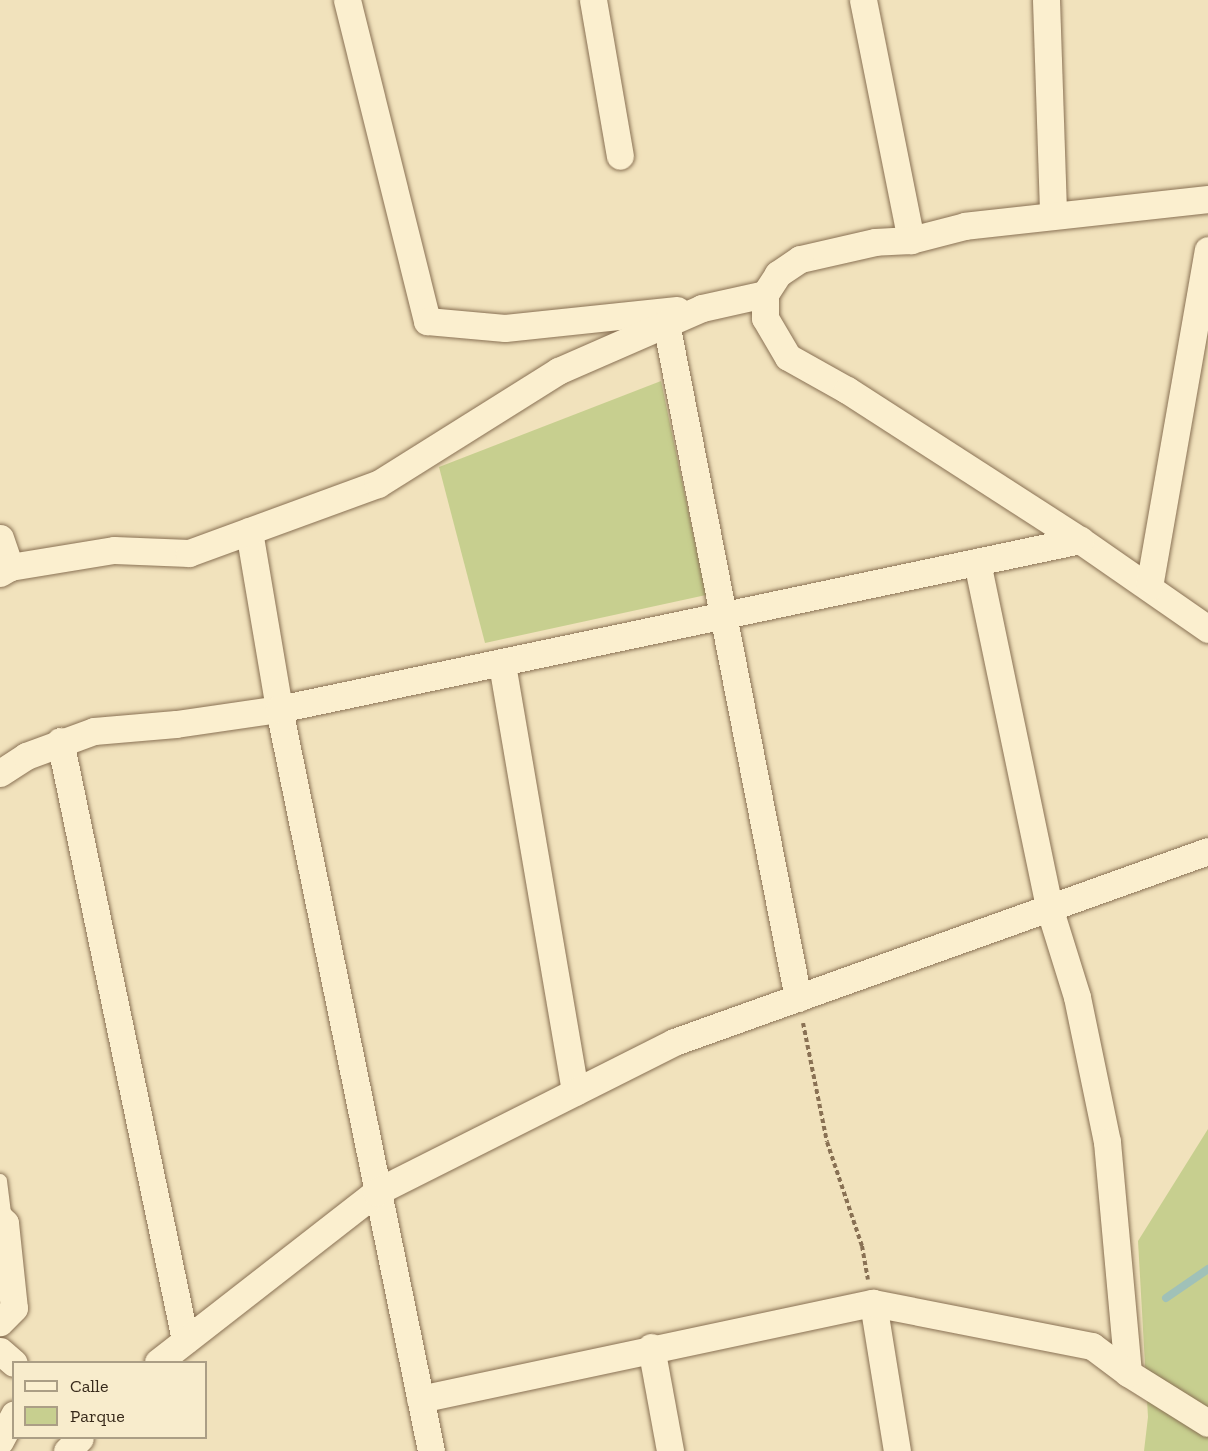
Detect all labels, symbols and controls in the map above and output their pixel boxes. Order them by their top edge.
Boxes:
legend [12,1361,207,1439]
text: Calle [70,1375,108,1397]
text: Parque [70,1405,125,1427]

